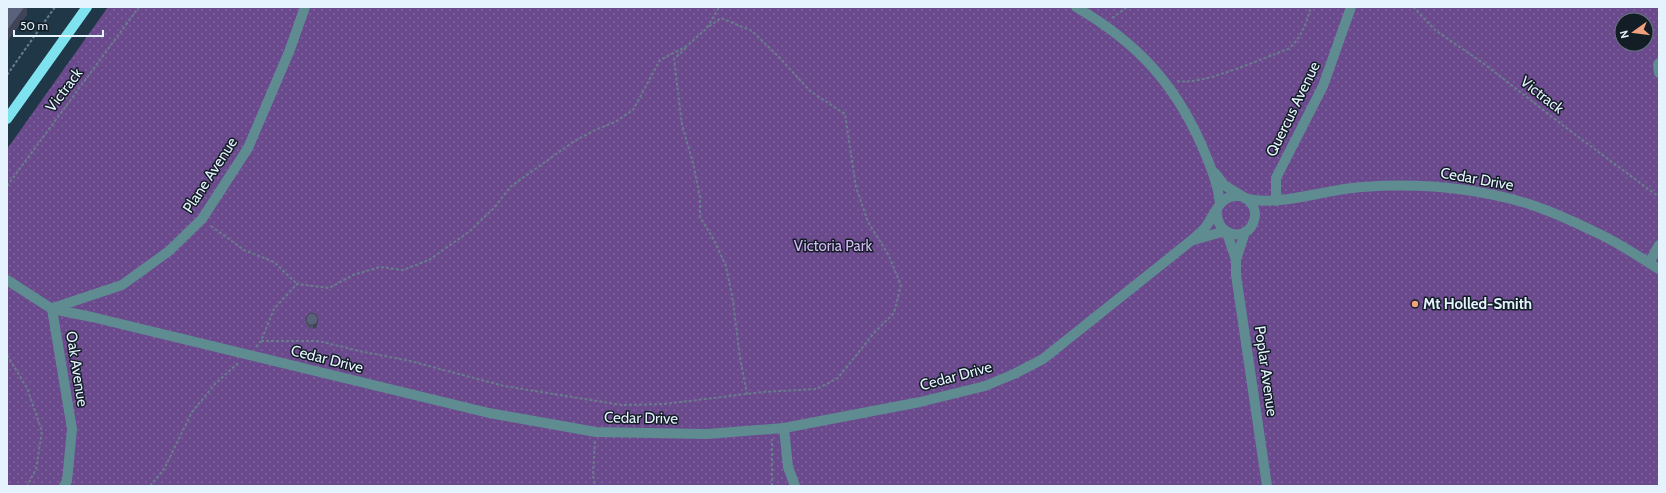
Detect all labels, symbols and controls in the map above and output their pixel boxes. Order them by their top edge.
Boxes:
scale bar [14,12,103,38]
north arrow [1614,12,1654,52]
text: 50 m [20,18,48,33]
text: N [1617,29,1632,40]
street label: Quercus Avenue [1262,58,1324,159]
street label: Victrack [42,64,86,115]
street label: Victrack [1517,72,1568,118]
street label: Plane Avenue [179,134,241,216]
street label: Cedar Drive [1439,164,1515,194]
park label: Victoria Park [794,237,873,255]
place label: Mt Holled-Smith [1423,295,1532,313]
marker: Mt Holled-Smith [1410,299,1420,309]
street label: Poplar Avenue [1251,324,1281,418]
street label: Oak Avenue [62,330,92,408]
street label: Cedar Drive [289,341,365,377]
street label: Cedar Drive [918,358,994,394]
street label: Cedar Drive [604,408,678,428]

